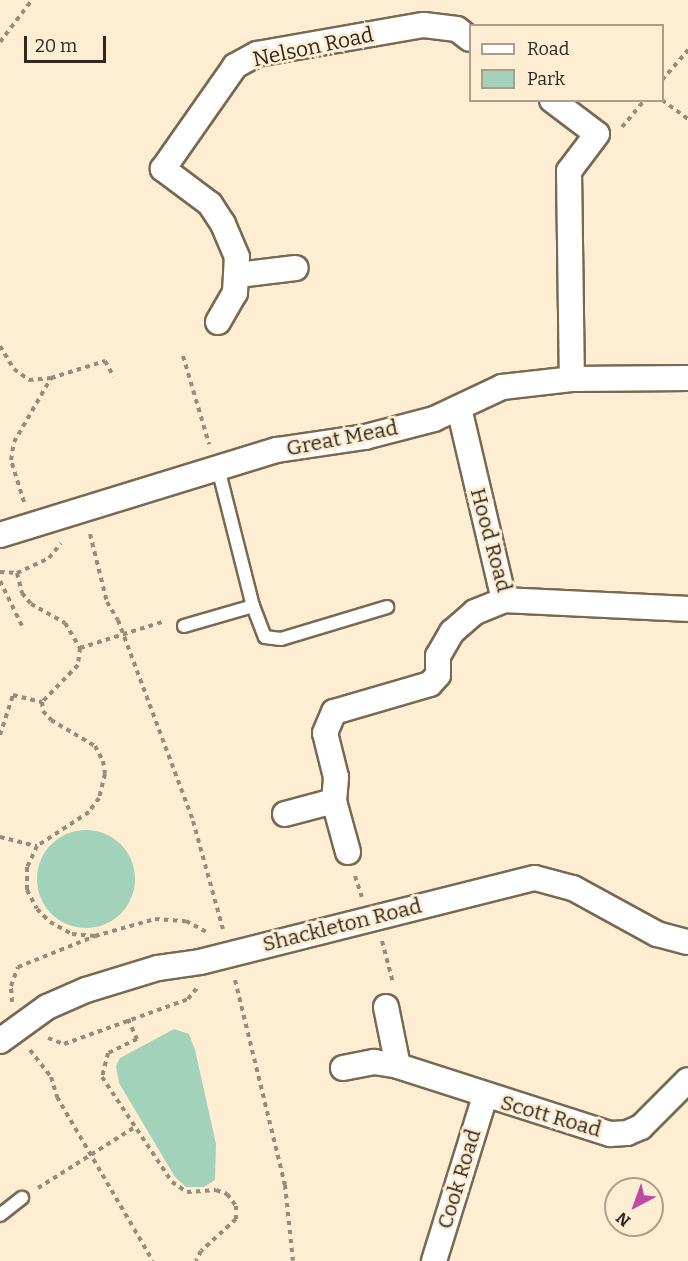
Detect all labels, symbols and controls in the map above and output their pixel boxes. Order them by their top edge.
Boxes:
street label: Nelson Road [250,22,376,72]
scale bar [27,24,110,62]
legend [469,24,664,102]
text: 20 m [35,35,77,57]
text: Road [527,38,569,60]
text: Park [527,68,565,90]
street label: Great Mead [284,415,400,461]
street label: Hood Road [465,485,517,595]
street label: Shackleton Road [260,893,424,957]
street label: Scott Road [498,1090,604,1142]
street label: Cook Road [432,1126,486,1232]
north arrow [604,1177,664,1237]
text: N [612,1208,634,1231]

